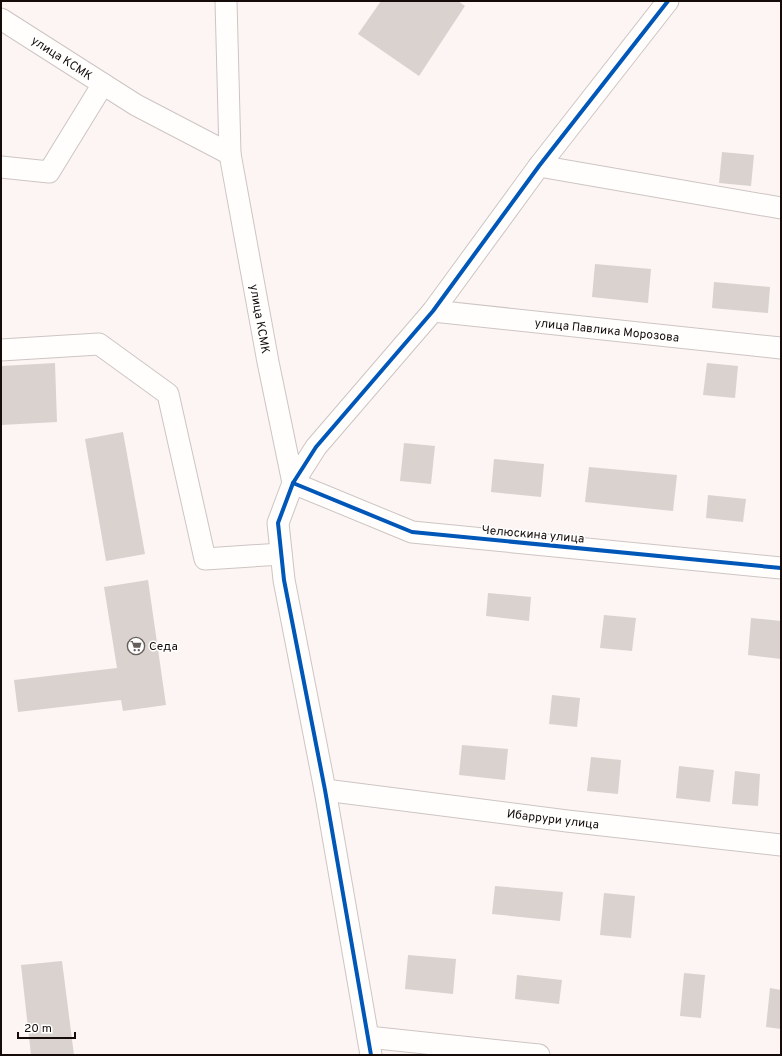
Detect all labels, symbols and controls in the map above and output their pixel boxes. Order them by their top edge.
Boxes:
street label: улица КСМК [28,33,95,85]
street label: улица КСМК [245,283,273,355]
street label: улица Павлика Морозова [534,315,680,347]
street label: Челюскина улица [481,523,585,547]
supermarket icon: Седа [126,636,146,656]
place label: Седа [149,639,178,655]
street label: Ибаррури улица [506,806,600,834]
scale bar [18,1014,75,1040]
text: 20 m [24,1021,52,1037]

